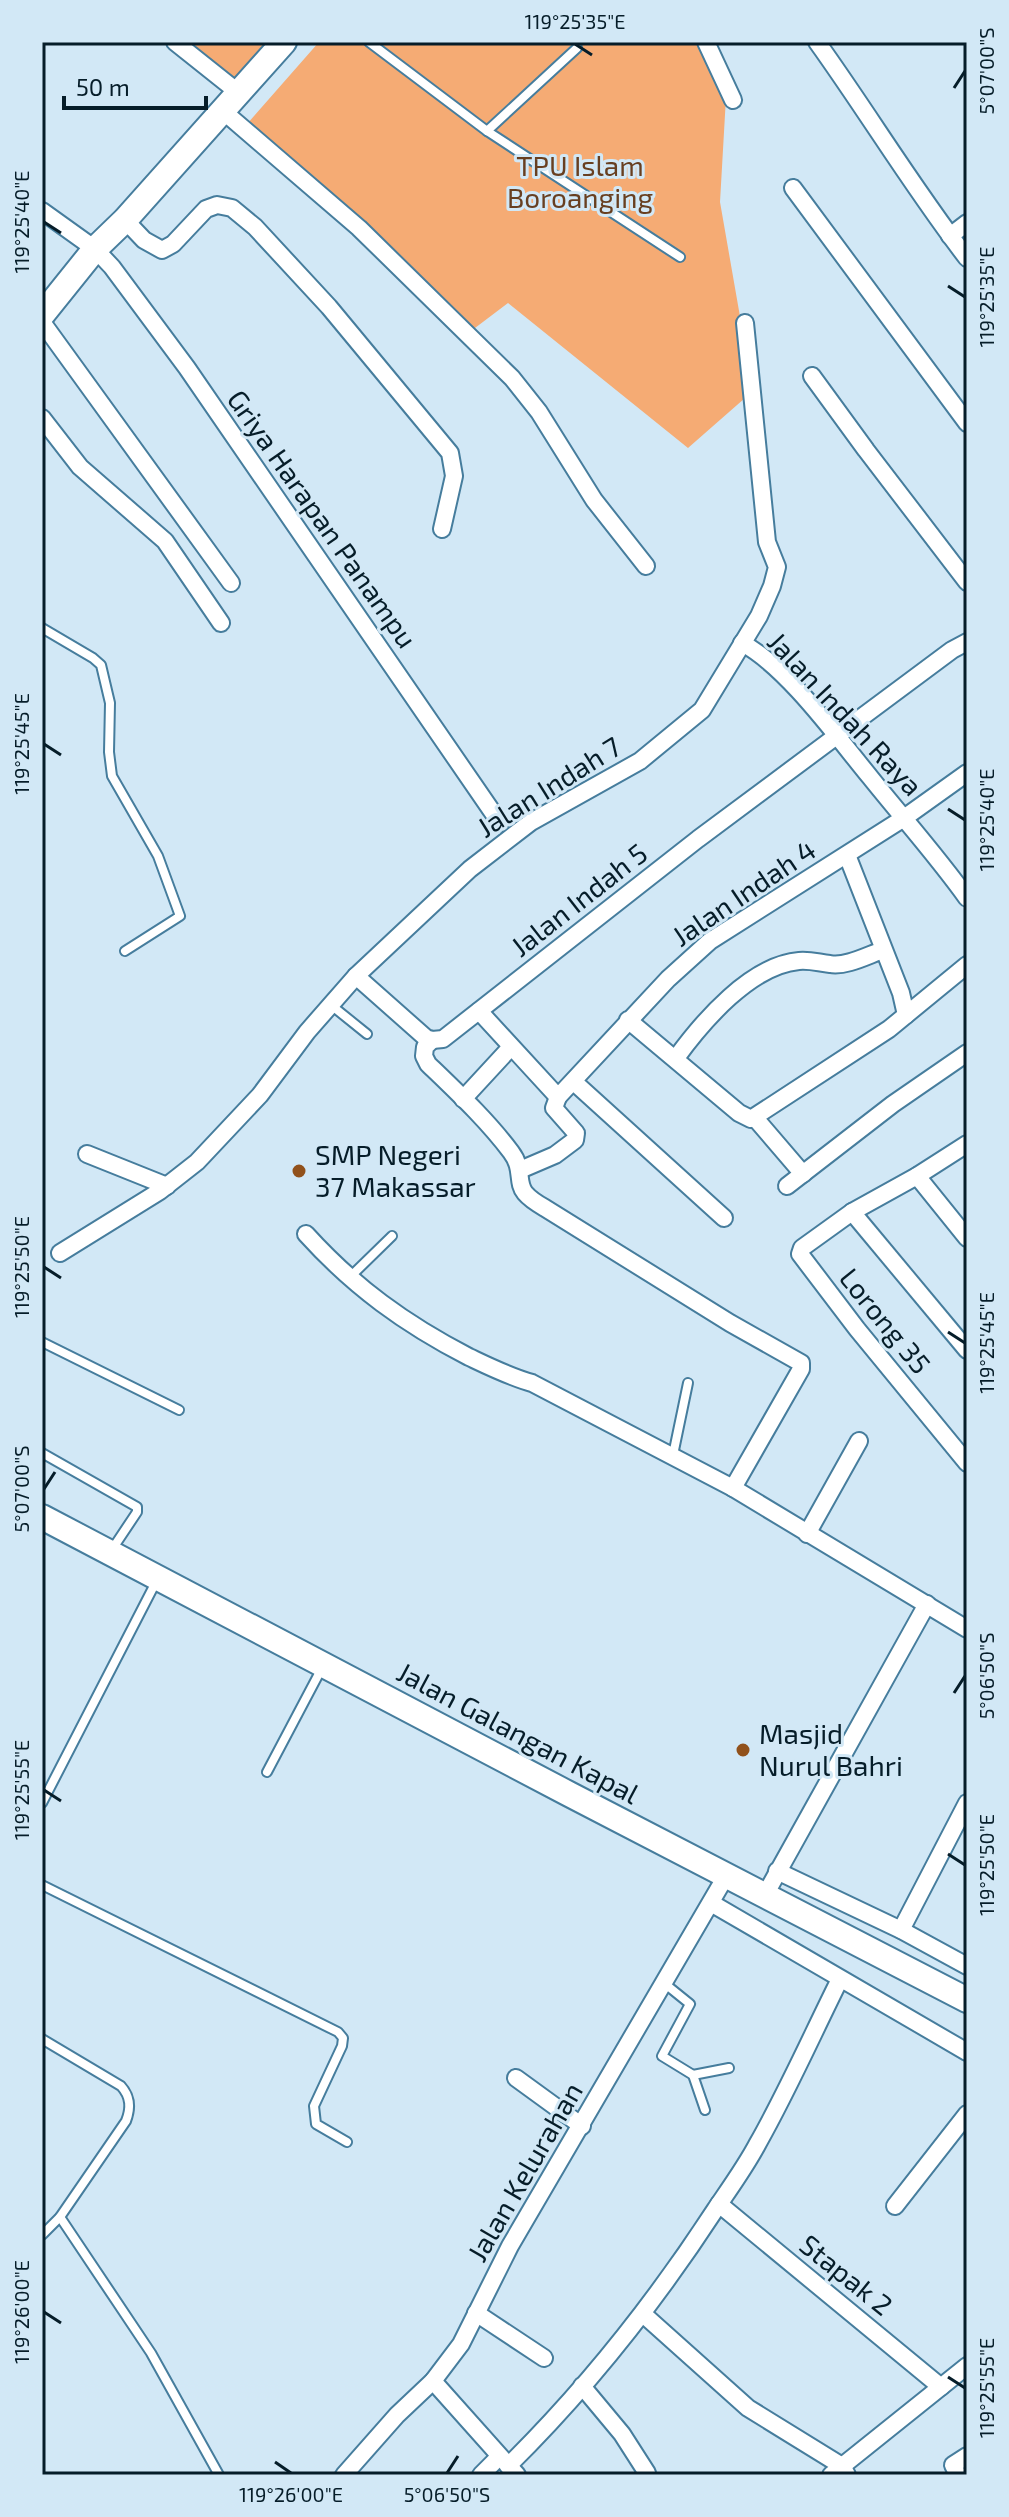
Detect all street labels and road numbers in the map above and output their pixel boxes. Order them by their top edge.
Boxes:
street label: Griya Harapan Panampu [221,383,425,654]
street label: Jalan Indah Raya [761,624,930,802]
street label: Jalan Indah 7 [470,729,627,844]
street label: Jalan Indah 4 [665,832,822,953]
street label: Jalan Indah 5 [503,835,653,963]
street label: Lorong 35 [833,1261,939,1380]
street label: Jalan Galangan Kapal [392,1654,646,1811]
street label: Jalan Kelurahan [459,2076,589,2267]
street label: Stapak 2 [794,2227,900,2322]

